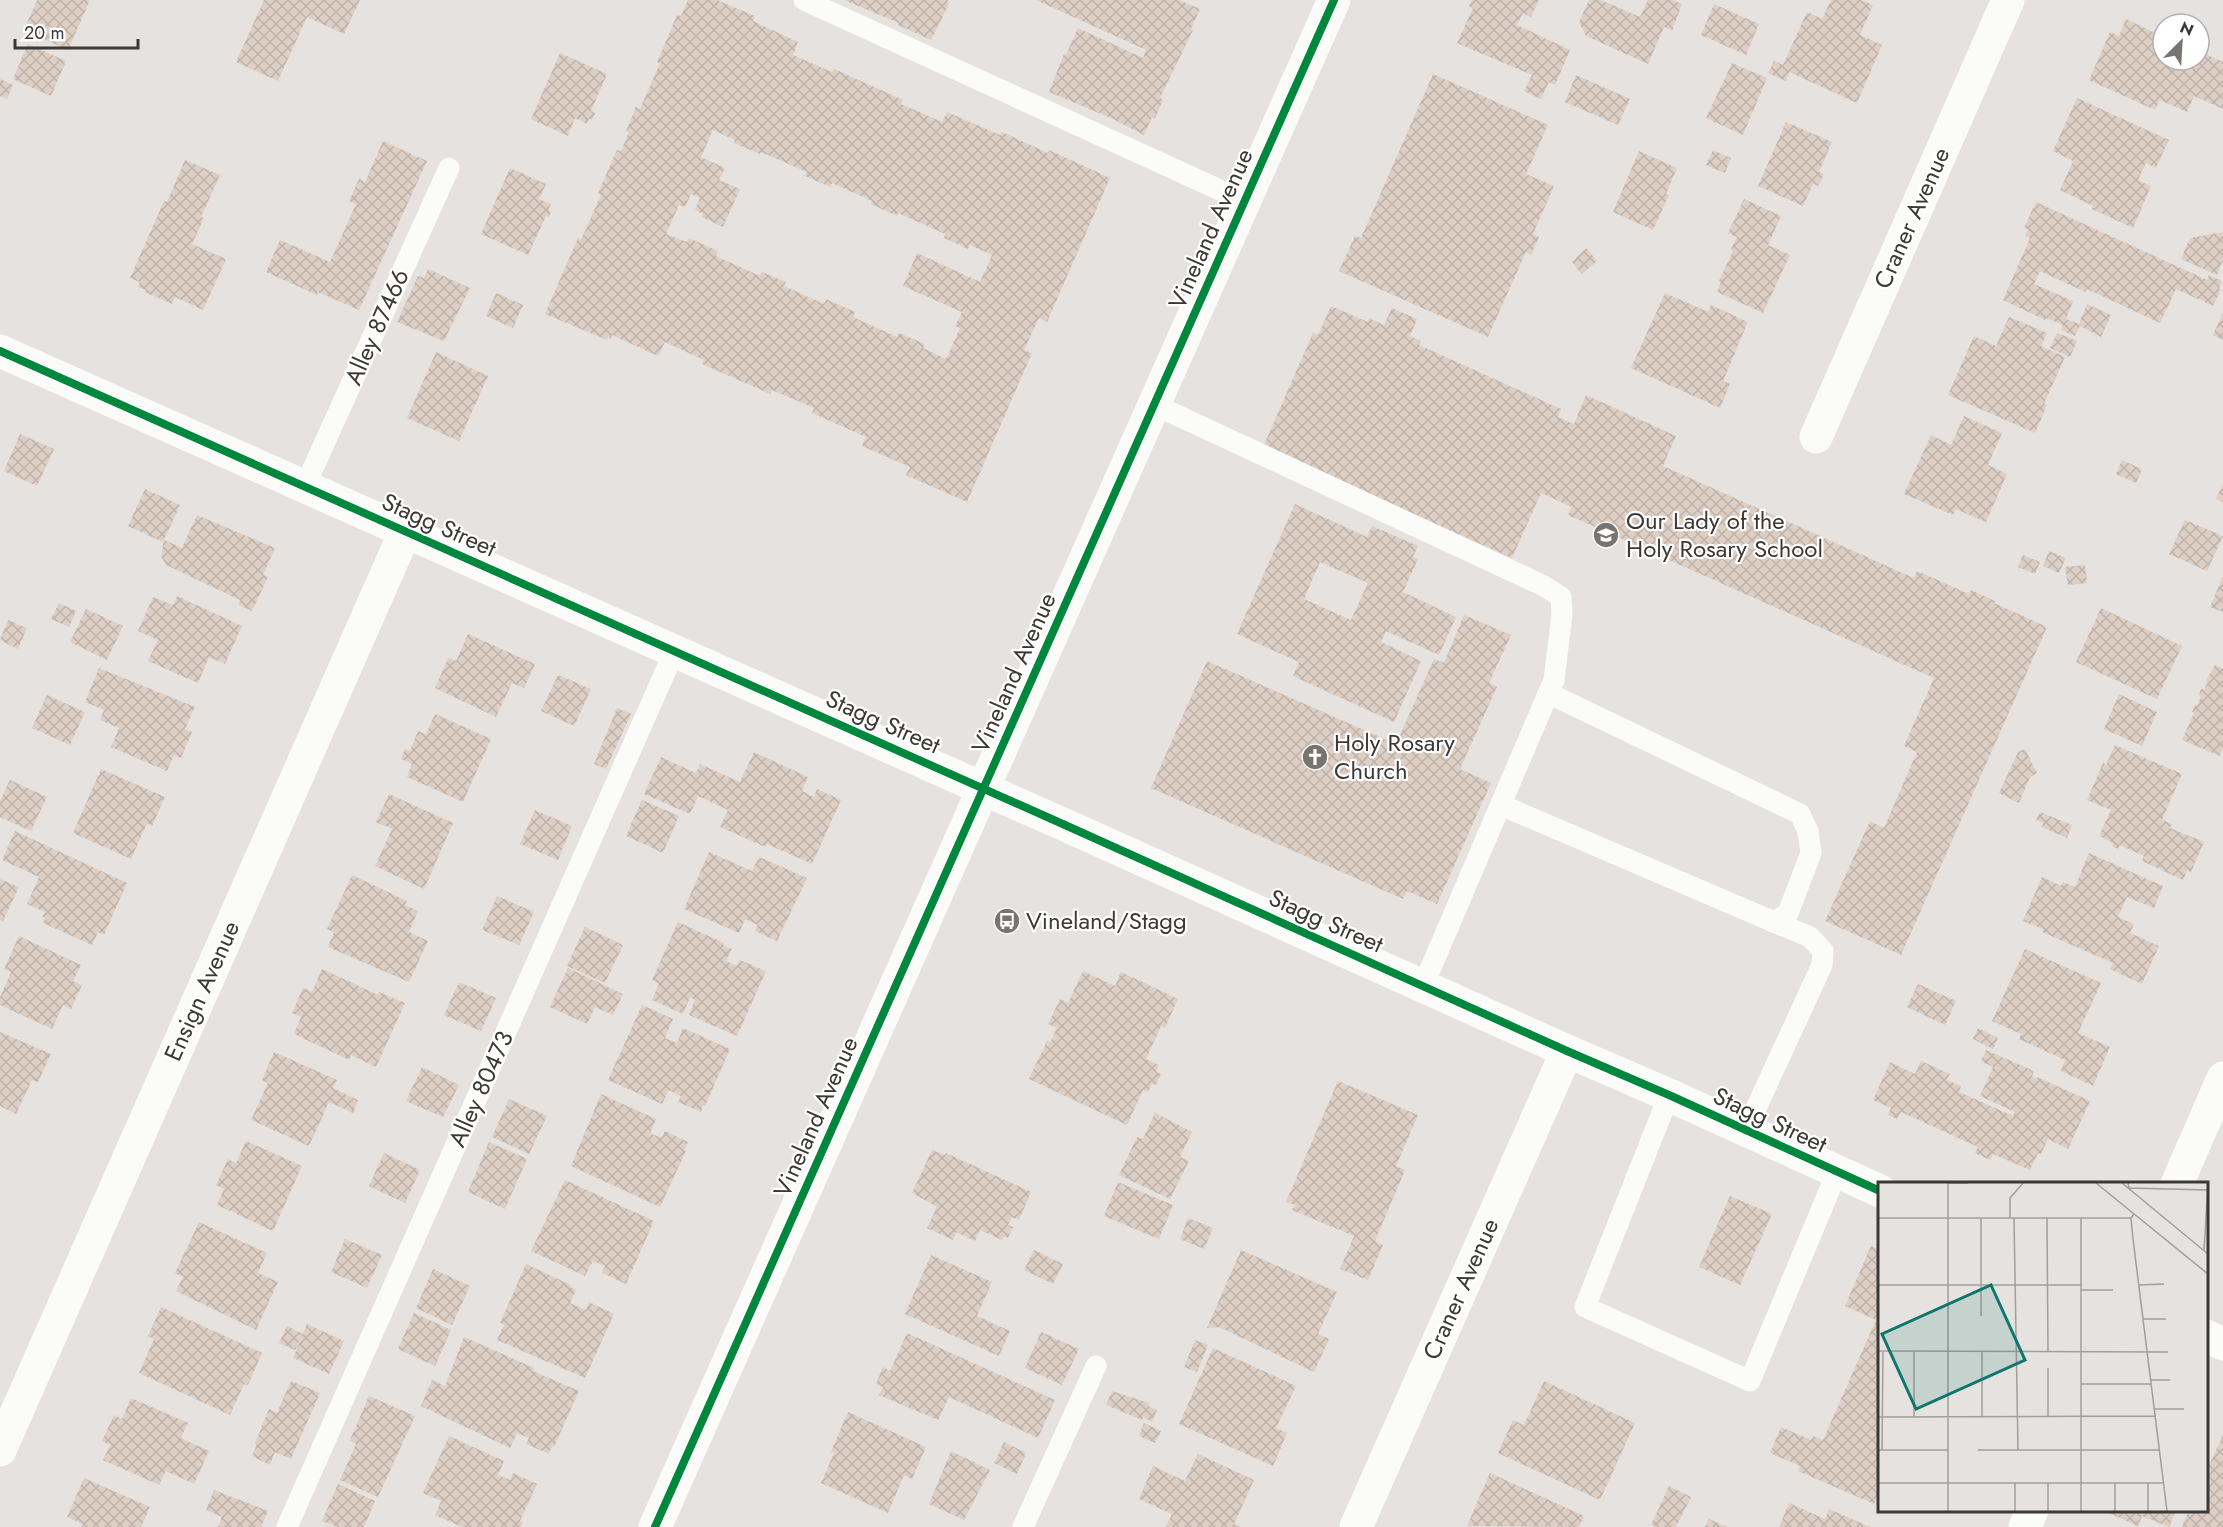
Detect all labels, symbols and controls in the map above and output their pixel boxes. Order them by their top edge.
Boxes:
scale bar [15,12,138,50]
north arrow [2151,12,2211,72]
text: N [2176,16,2197,42]
text: 20 m [24,20,64,46]
street label: Craner Avenue [1865,142,1958,294]
street label: Vineland Avenue [1160,143,1262,315]
street label: Alley 87466 [335,263,418,390]
street label: Stagg Street [376,484,502,565]
place label: Our Lady of the Holy Rosary School [1626,503,1823,566]
school or university icon: Our Lady of the Holy Rosary School [1591,520,1621,550]
street label: Vineland Avenue [963,587,1065,759]
street label: Stagg Street [820,681,946,762]
place label: Holy Rosary Church [1334,725,1455,788]
church icon: Holy Rosary Church [1300,742,1330,772]
street label: Stagg Street [1263,880,1389,961]
place label: Vineland/Stagg [1026,903,1187,938]
bus stop icon: Vineland/Stagg [992,906,1022,936]
street label: Ensign Avenue [155,915,248,1066]
street label: Alley 80473 [439,1025,522,1152]
street label: Vineland Avenue [765,1031,867,1203]
street label: Stagg Street [1707,1078,1833,1161]
inset map [1878,1182,2208,1512]
street label: Craner Avenue [1414,1213,1507,1365]

